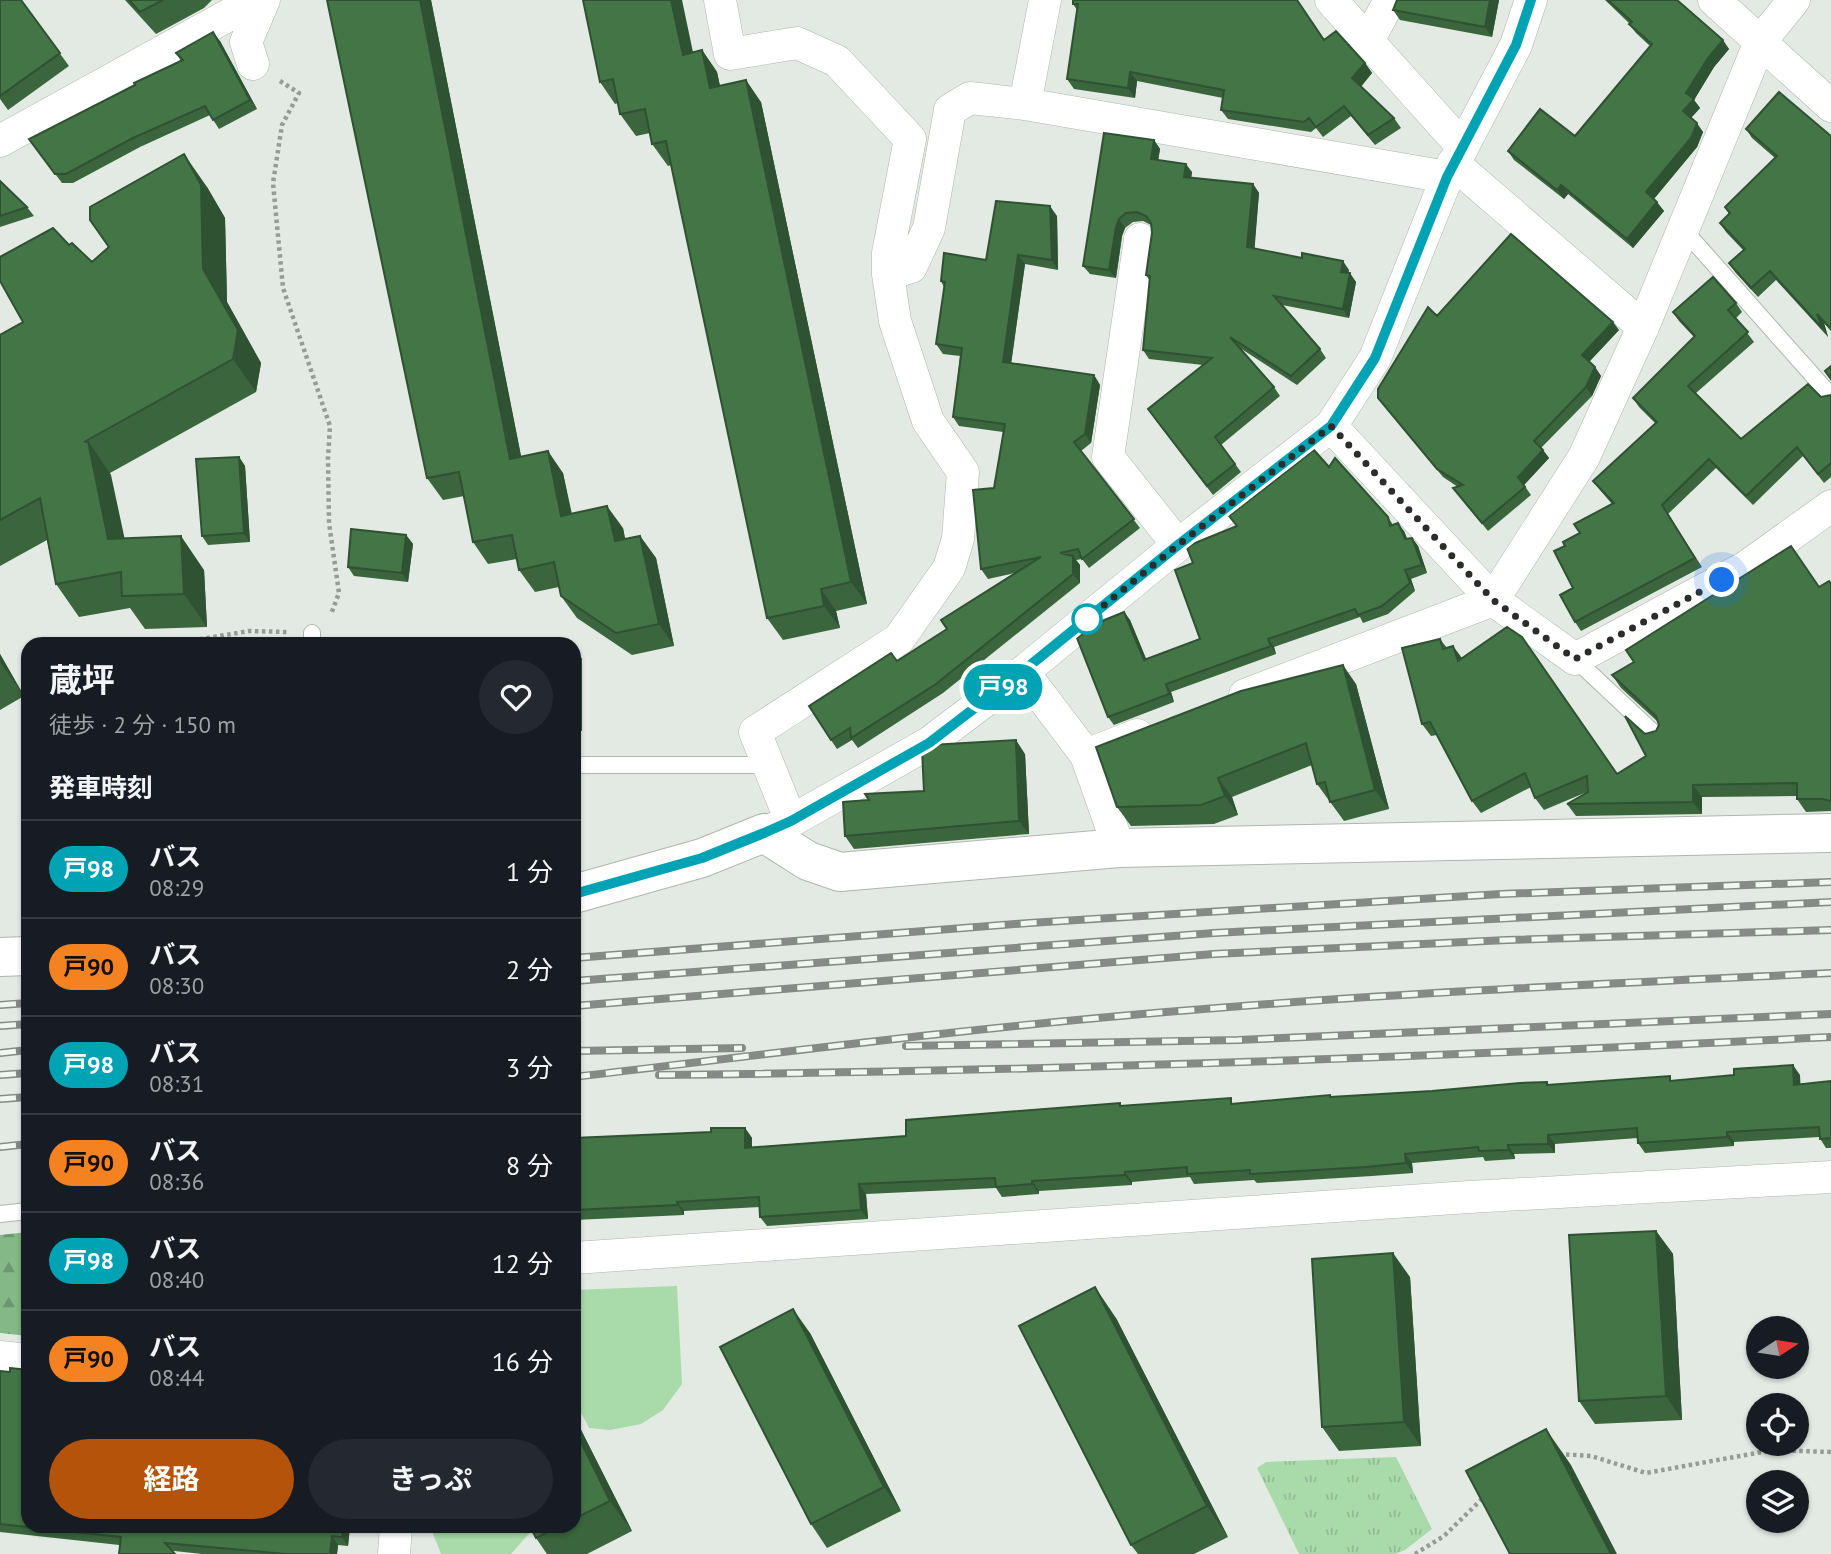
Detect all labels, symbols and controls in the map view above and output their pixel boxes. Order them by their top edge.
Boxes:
your location [1704,562,1739,597]
unlabelled marker [1072,604,1102,634]
text: 蔵坪 [49,658,115,701]
button: heart [479,660,553,734]
line badge: 戸98 [963,664,1043,710]
text: 戸98 [977,671,1029,702]
text: 徒歩 · 2 分 · 150 m [49,710,236,739]
text: 発車時刻 [49,771,153,804]
text: バス [149,840,201,873]
text: 戸98 [63,853,114,884]
text: 1 分 [506,855,553,888]
text: 08:29 [149,873,204,902]
text: バス [149,938,201,971]
text: 戸90 [63,951,114,982]
text: 2 分 [506,953,553,986]
text: 08:30 [149,971,204,1000]
text: バス [149,1036,201,1069]
text: 戸98 [63,1049,114,1080]
text: 3 分 [506,1051,553,1084]
text: 08:31 [149,1069,204,1098]
text: バス [149,1134,201,1167]
text: 戸90 [63,1147,114,1178]
text: 8 分 [506,1149,553,1182]
text: 08:36 [149,1167,204,1196]
text: バス [149,1232,201,1265]
text: 戸98 [63,1245,114,1276]
text: 12 分 [492,1247,553,1280]
text: 08:40 [149,1265,204,1294]
north arrow [1746,1316,1810,1379]
map controls [1746,1316,1809,1533]
text: バス [149,1330,201,1363]
text: 戸90 [63,1343,114,1374]
text: 16 分 [492,1345,553,1378]
text: 08:44 [149,1363,204,1392]
button: locate [1746,1393,1809,1456]
button: 経路 [49,1439,294,1519]
button: きっぷ [308,1439,553,1519]
button: layers [1746,1470,1809,1533]

